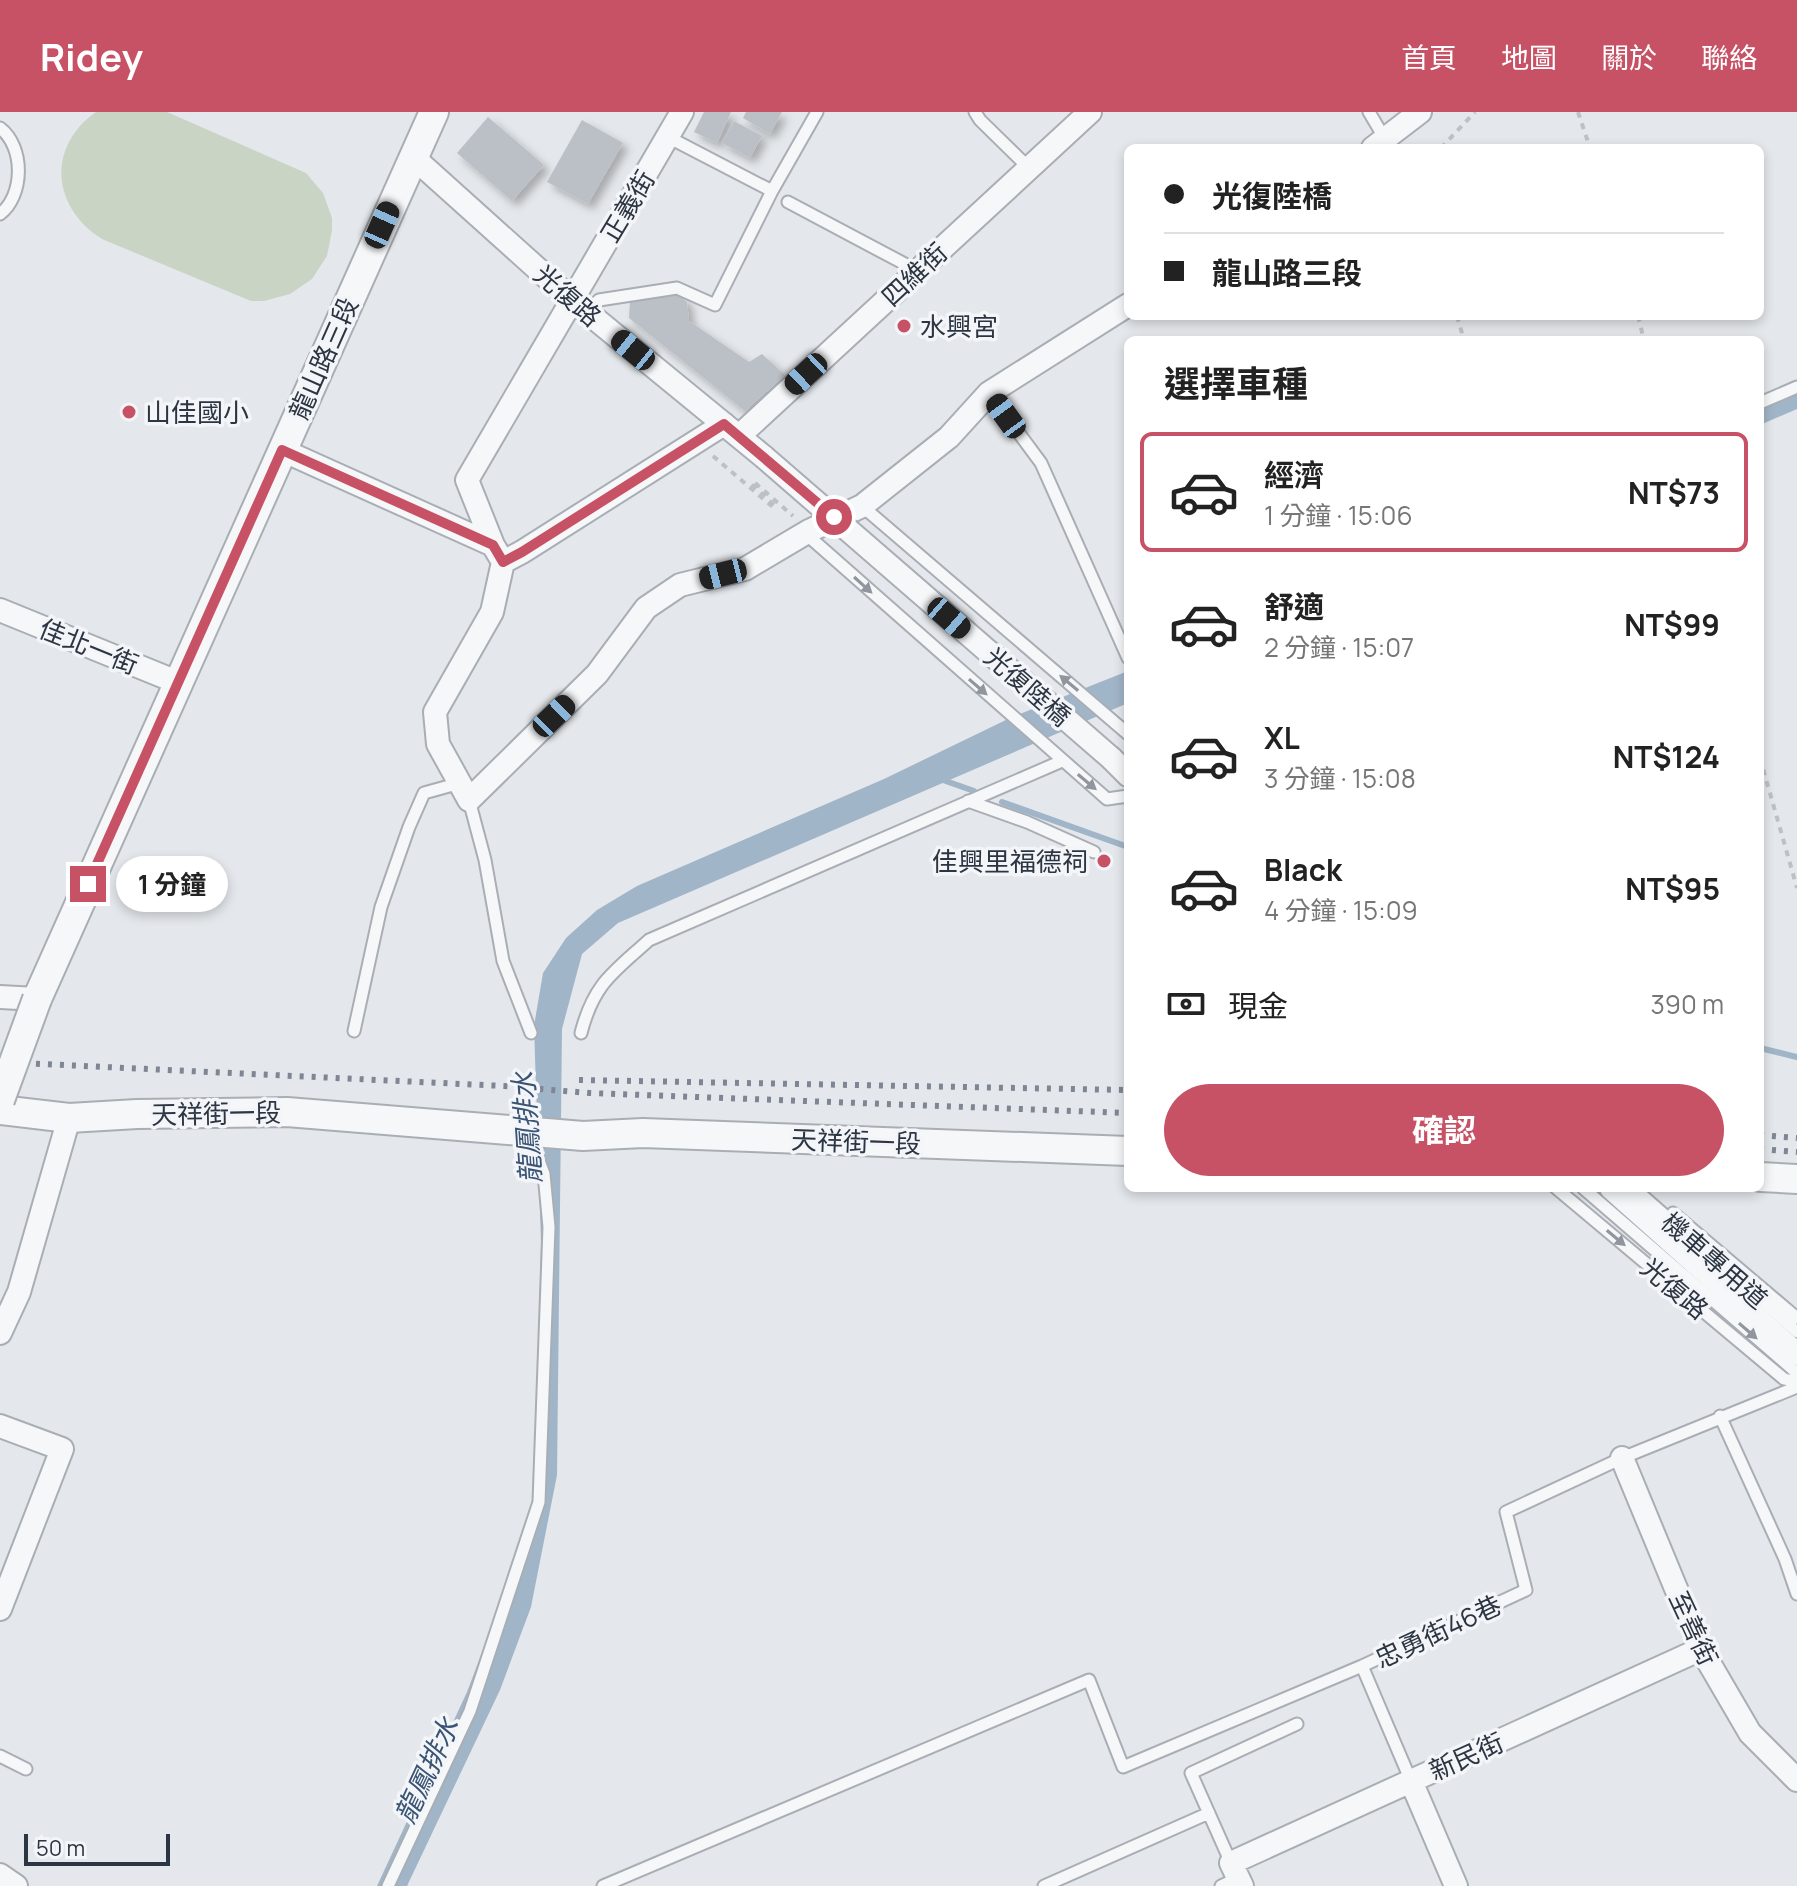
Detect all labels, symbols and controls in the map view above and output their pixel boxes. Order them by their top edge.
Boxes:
text: Ridey [40,30,143,82]
text: 首頁 [1401,38,1457,76]
text: 地圖 [1501,38,1557,76]
text: 關於 [1601,38,1657,76]
text: 聯絡 [1701,38,1757,76]
street label: 正義街 [591,163,663,249]
text: 光復陸橋 [1212,175,1332,216]
car [361,198,403,252]
street label: 四維街 [873,234,955,314]
text: 龍山路三段 [1212,252,1362,293]
street label: 光復路 [527,256,609,334]
street label: 龍山路三段 [280,291,366,425]
place label: 水興宮 [920,308,998,344]
marker: 水興宮 [895,317,913,335]
car [607,326,659,374]
car [780,349,832,399]
text: 選擇車種 [1164,359,1308,408]
car [982,390,1030,442]
place label: 山佳國小 [145,394,249,430]
marker: 山佳國小 [120,403,138,421]
text: 經濟 [1264,454,1324,495]
icon: car [1168,456,1240,528]
text: NT$73 [1628,472,1720,513]
text: 1 分鐘 · 15:06 [1264,497,1413,533]
route start [816,499,852,535]
car [697,557,749,591]
one-way arrow [853,575,872,593]
text: 舒適 [1264,586,1324,627]
icon: car [1168,588,1240,660]
car [923,593,975,643]
text: NT$99 [1624,604,1720,645]
street label: 佳北一街 [34,610,144,682]
text: 2 分鐘 · 15:07 [1264,629,1414,665]
street label: 光復陸橋 [977,638,1079,734]
one-way arrow [1059,675,1079,692]
one-way arrow [967,678,987,695]
car [528,691,580,741]
text: XL [1264,717,1300,758]
icon: car [1168,720,1240,792]
text: NT$124 [1613,736,1720,777]
text: 3 分鐘 · 15:08 [1264,760,1416,796]
one-way arrow [1077,773,1097,790]
place label: 佳興里福德祠 [932,843,1088,879]
text: Black [1264,849,1342,890]
marker: 佳興里福德祠 [1095,852,1113,870]
icon: car [1168,852,1240,924]
callout: 1 分鐘 [116,856,228,912]
route end [70,866,106,902]
text: 1 分鐘 [138,866,206,902]
text: NT$95 [1625,868,1720,909]
text: 4 分鐘 · 15:09 [1264,892,1418,928]
icon: cash [1164,982,1208,1026]
text: 現金 [1228,985,1288,1026]
text: 390 m [1650,986,1724,1022]
water label: 龍鳳排水 [503,1069,549,1185]
button: 確認 [1164,1084,1724,1176]
street label: 天祥街一段 [151,1094,281,1132]
street label: 天祥街一段 [790,1121,922,1161]
street label: 機車專用道 [1654,1204,1776,1316]
one-way arrow [1605,1229,1625,1246]
street label: 光復路 [1634,1249,1716,1327]
one-way arrow [1737,1322,1757,1339]
street label: 至善街 [1661,1585,1727,1671]
street label: 忠勇街46巷 [1369,1586,1507,1676]
water label: 龍鳳排水 [385,1709,468,1829]
street label: 新民街 [1423,1724,1509,1788]
scale bar [24,1830,170,1866]
text: 50 m [36,1833,85,1863]

